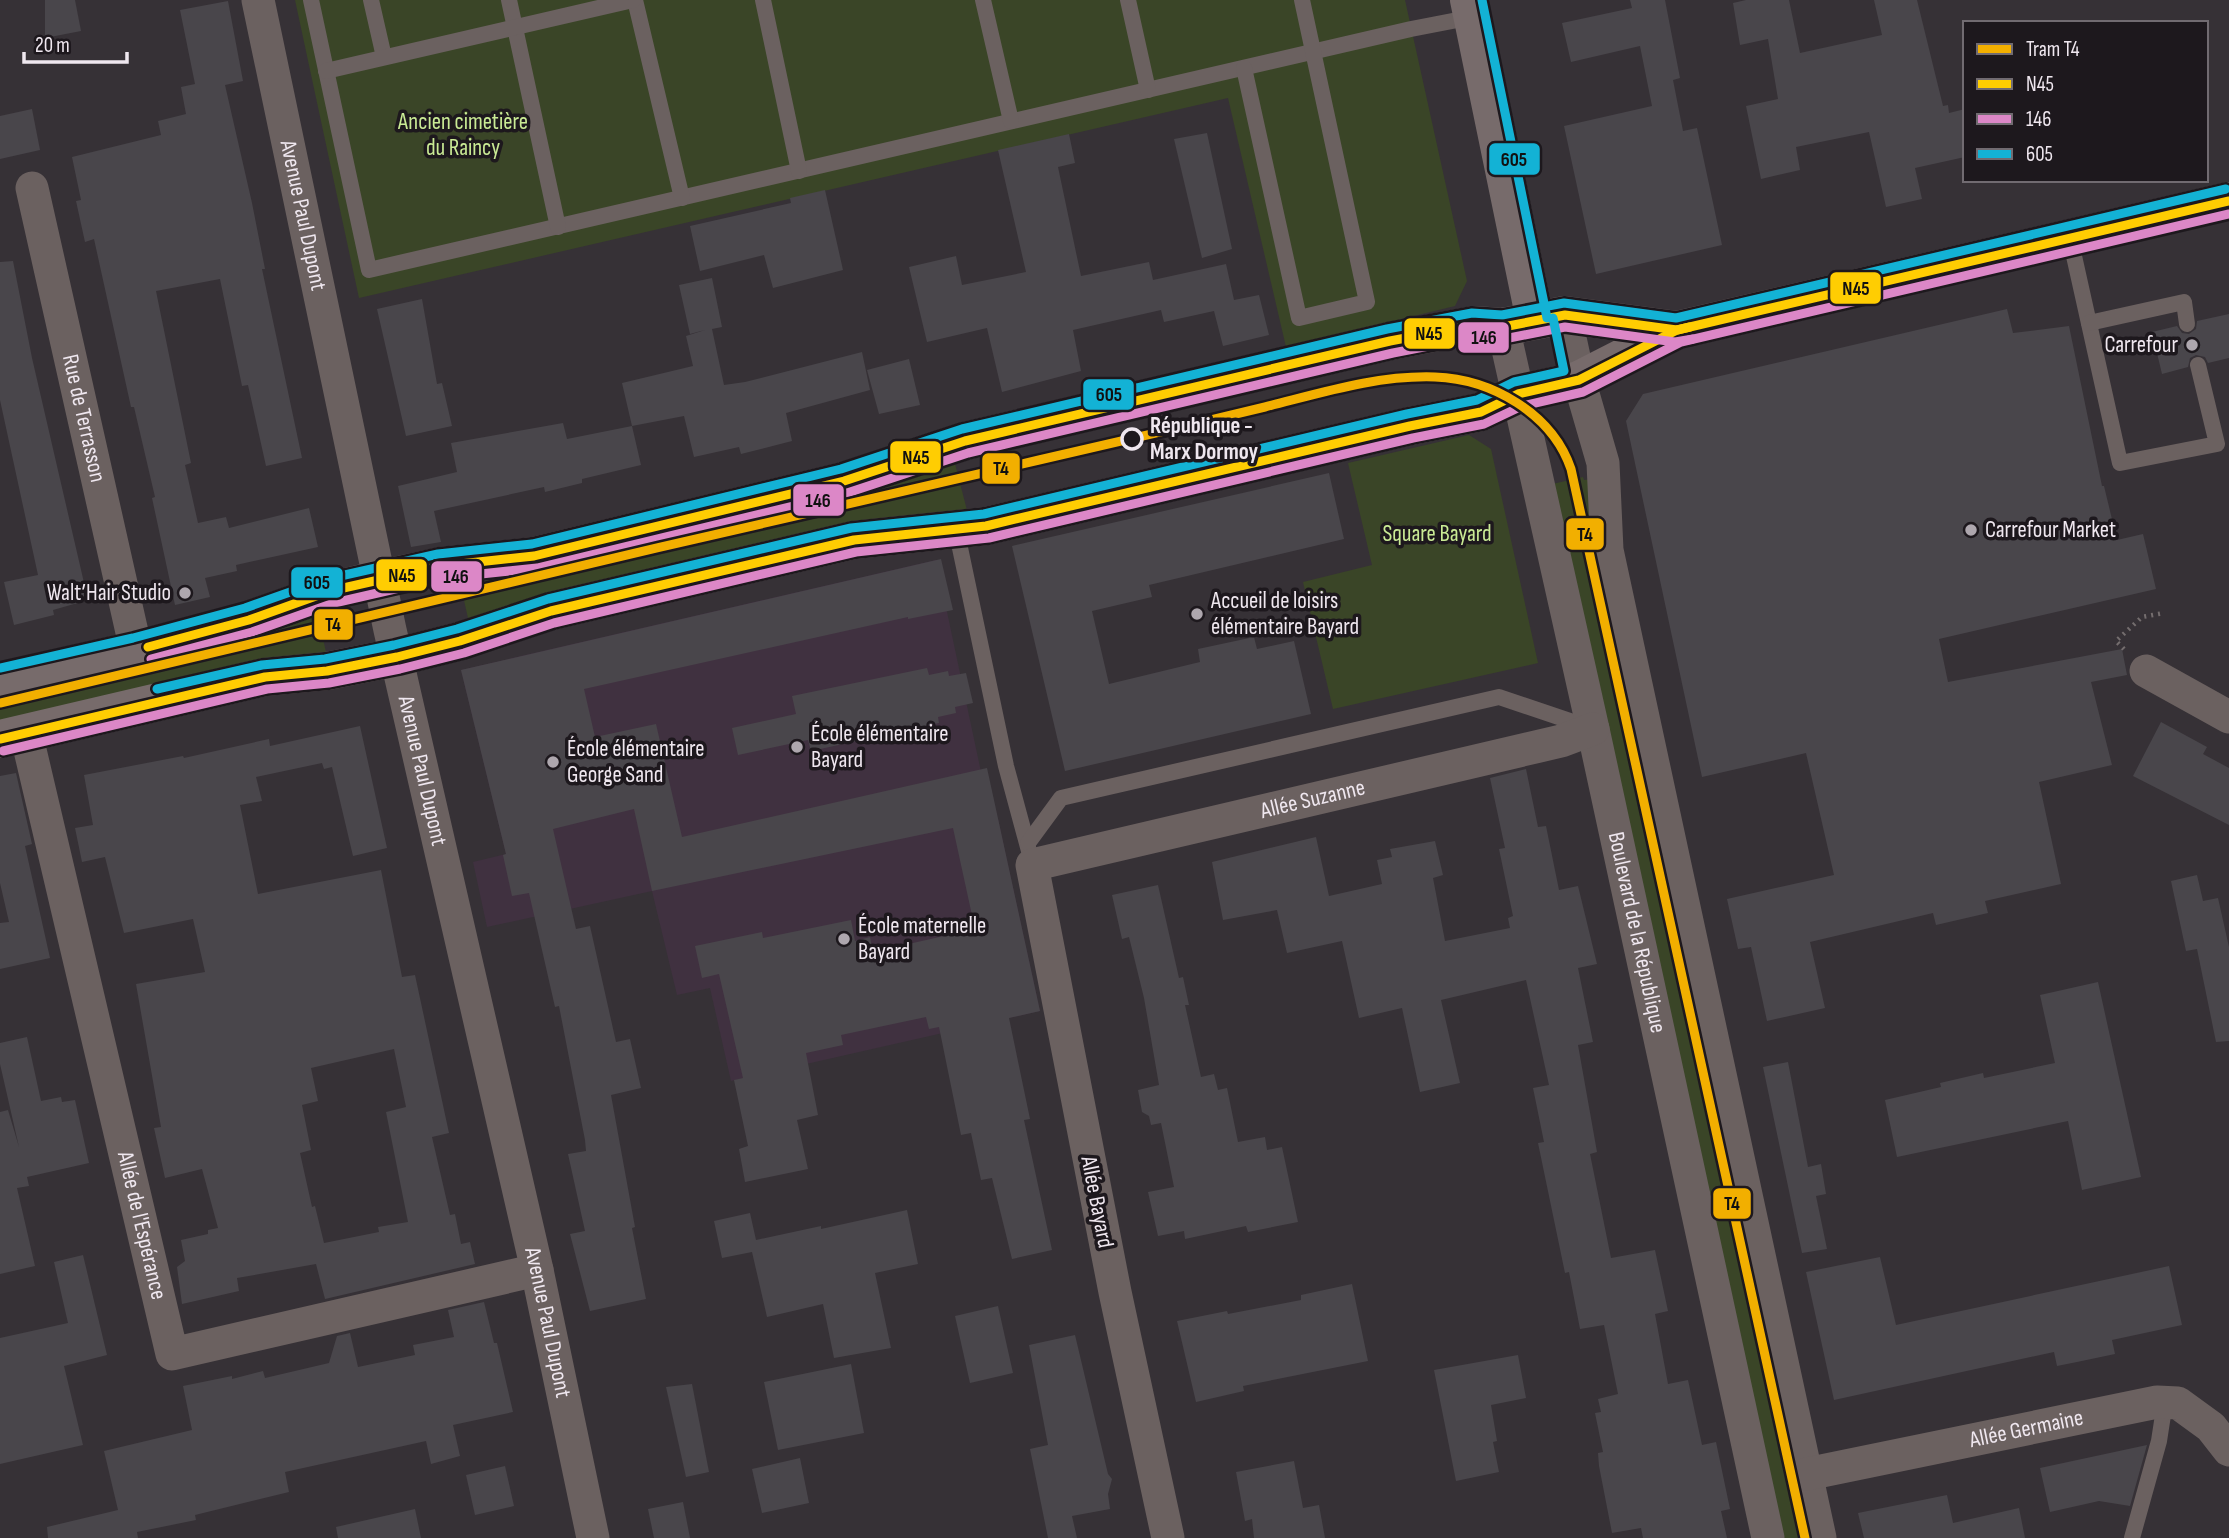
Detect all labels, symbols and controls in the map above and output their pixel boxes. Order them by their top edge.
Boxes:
scale bar [24,21,128,65]
legend [1963,21,2208,182]
text: 20 m [35,33,70,58]
text: Tram T4 [2026,37,2080,62]
text: N45 [2026,72,2054,97]
text: 146 [2026,107,2051,132]
park label: Ancien cimetière du Raincy [397,108,528,162]
street label: Avenue Paul Dupont [274,137,332,293]
line badge: 605 [1488,142,1541,176]
text: 605 [2026,142,2053,167]
text: 605 [1501,149,1527,172]
line badge: N45 [1829,271,1882,305]
text: N45 [1842,278,1870,301]
line badge: N45 [1403,317,1456,350]
line badge: 146 [1457,321,1510,354]
text: N45 [1415,323,1443,346]
text: 146 [1471,327,1497,350]
place label: Carrefour [2104,331,2178,359]
marker: Carrefour [2184,337,2200,353]
street label: Rue de Terrasson [56,352,112,485]
line badge: 605 [1082,378,1135,411]
text: 605 [1096,384,1122,407]
place label: République - Marx Dormoy [1150,412,1259,466]
marker: République - Marx Dormoy [1121,428,1143,450]
line badge: N45 [889,440,942,474]
text: N45 [902,447,930,470]
line badge: T4 [981,452,1021,485]
text: T4 [993,458,1009,481]
line badge: 146 [792,483,845,517]
text: 146 [805,490,831,513]
place label: Carrefour Market [1985,516,2116,544]
line badge: T4 [1565,517,1605,551]
park label: Square Bayard [1382,520,1492,548]
marker: Carrefour Market [1963,522,1979,538]
text: T4 [1577,524,1593,547]
line badge: N45 [375,558,428,592]
line badge: 146 [430,560,483,593]
text: N45 [388,565,416,588]
line badge: 605 [290,566,344,599]
text: 146 [443,566,469,589]
text: 605 [304,572,330,595]
place label: Walt’Hair Studio [47,579,171,607]
marker: Walt’Hair Studio [177,585,193,601]
place label: Accueil de loisirs élémentaire Bayard [1210,587,1359,641]
marker: Accueil de loisirs élémentaire Bayard [1189,606,1205,622]
line badge: T4 [313,608,354,641]
text: T4 [325,614,341,637]
street label: Avenue Paul Dupont [391,692,453,848]
place label: École élémentaire Bayard [811,720,948,774]
place label: École élémentaire George Sand [567,735,704,789]
marker: École élémentaire Bayard [789,739,805,755]
marker: École élémentaire George Sand [545,754,561,770]
street label: Allée Suzanne [1257,773,1368,825]
street label: Boulevard de la République [1602,829,1672,1035]
place label: École maternelle Bayard [858,912,986,966]
marker: École maternelle Bayard [836,931,852,947]
street label: Allée de l'Espérance [111,1148,173,1302]
street label: Allée Bayard [1074,1153,1120,1250]
line badge: T4 [1712,1187,1752,1220]
text: T4 [1724,1193,1740,1216]
street label: Avenue Paul Dupont [518,1244,577,1400]
street label: Allée Germaine [1966,1404,2086,1454]

